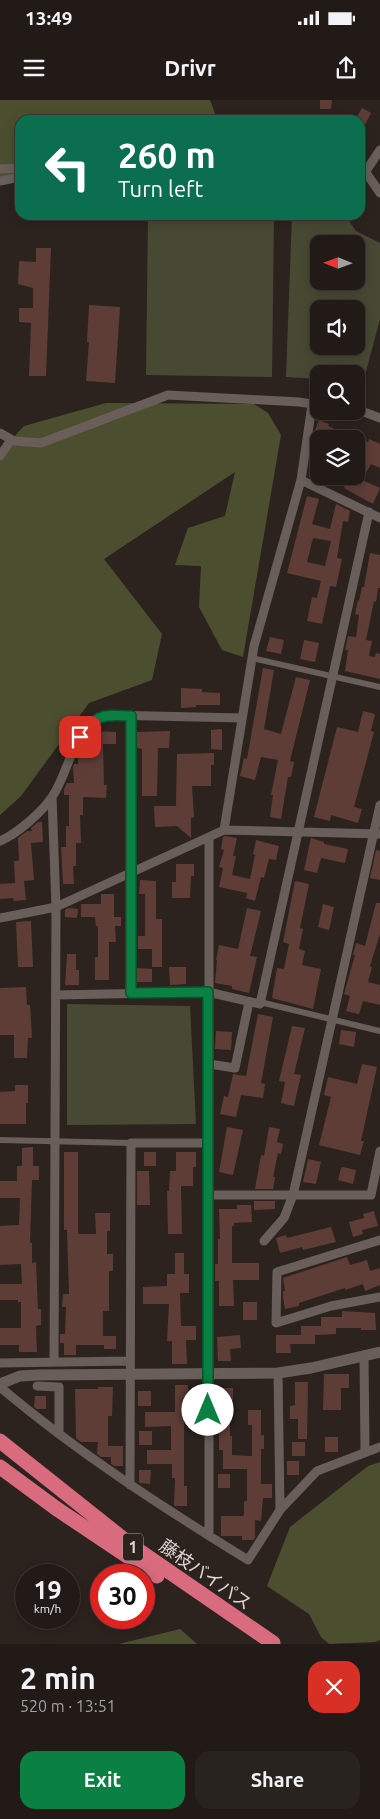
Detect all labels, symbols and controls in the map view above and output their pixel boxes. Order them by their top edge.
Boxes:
text: 13:49 [25,7,73,29]
icon: menu [20,54,48,82]
icon: share [332,54,360,82]
text: Drivr [164,55,216,80]
icon: left [35,135,100,200]
text: 260 m [118,135,216,175]
text: Turn left [118,176,203,201]
north arrow [310,235,365,290]
map controls [310,235,365,485]
button: sound [310,300,365,355]
button: search [310,365,365,420]
button: layers [310,430,365,485]
pin [59,716,101,758]
icon: arrive [66,723,94,751]
position arrow [181,1383,233,1435]
road number: 1 [123,1534,143,1560]
street label: 藤枝バイパス [156,1535,256,1613]
speed limit sign: 30 [90,1564,155,1629]
text: 19 [33,1576,62,1604]
text: km/h [34,1602,61,1615]
text: 2 min [20,1661,96,1695]
button: close [308,1661,360,1713]
text: 520 m · 13:51 [20,1697,116,1715]
button: Exit [20,1751,185,1809]
button: Share [195,1751,360,1809]

